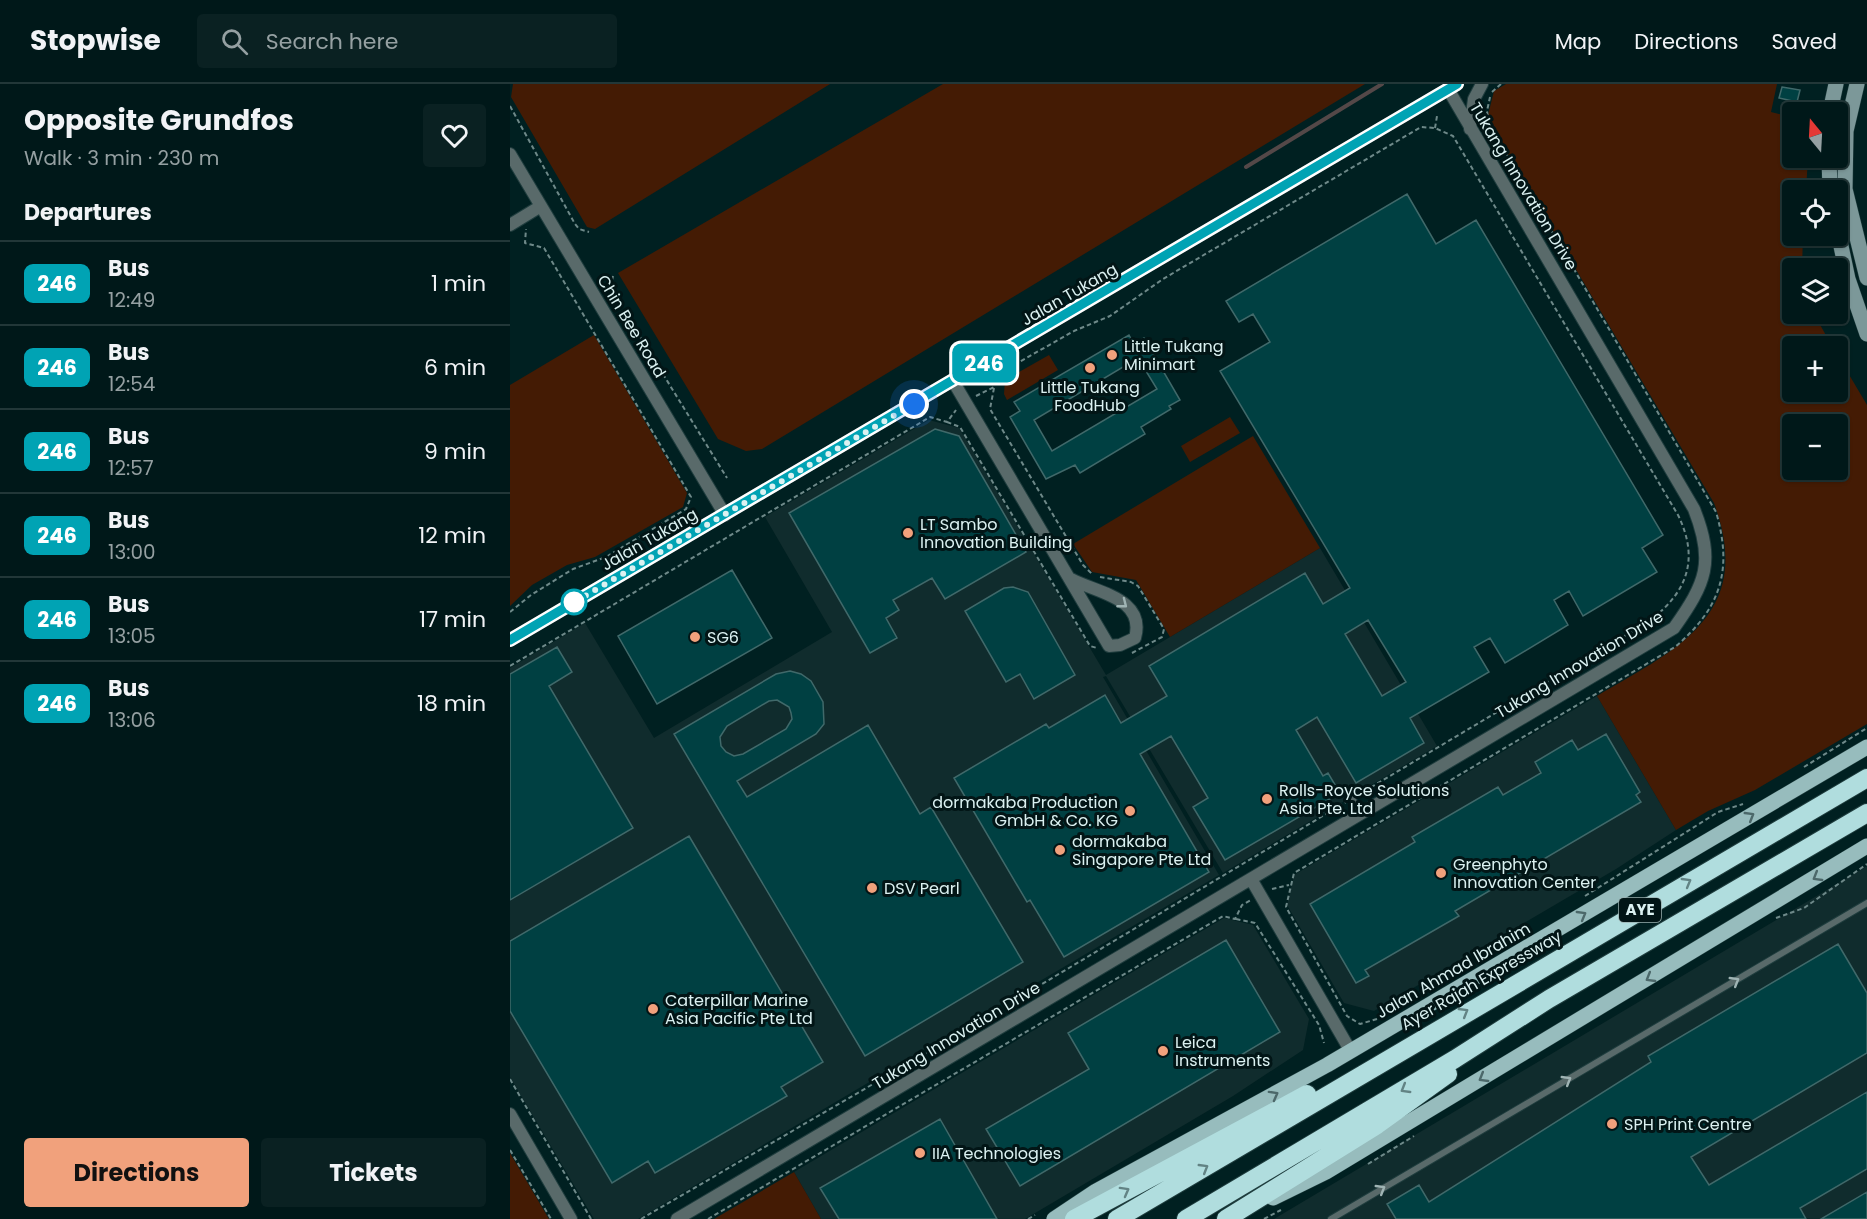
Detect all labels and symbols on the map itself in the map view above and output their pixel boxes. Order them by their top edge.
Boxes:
street label: Tukang Innovation Drive [1464,98,1583,275]
north arrow [1782,102,1848,168]
street label: Jalan Tukang [1017,258,1122,331]
street label: Chin Bee Road [592,270,671,382]
place label: Little Tukang Minimart [1124,335,1224,376]
line badge: 246 [950,344,1018,382]
marker: Little Tukang Minimart [1105,348,1119,362]
marker: Little Tukang FoodHub [1083,361,1097,375]
place label: Little Tukang FoodHub [1040,376,1140,417]
your location [899,389,929,419]
street label: Jalan Tukang [597,503,702,576]
place label: LT Sambo Innovation Building [920,513,1073,554]
marker: LT Sambo Innovation Building [901,526,915,540]
unlabelled marker [561,589,587,615]
one-way arrow [1116,597,1127,608]
street label: Tukang Innovation Drive [1491,605,1668,724]
place label: SG6 [707,626,739,649]
marker: SG6 [688,630,702,644]
place label: Rolls-Royce Solutions Asia Pte. Ltd [1279,779,1449,820]
place label: dormakaba Production GmbH & Co. KG [932,791,1118,832]
marker: Rolls-Royce Solutions Asia Pte. Ltd [1260,792,1274,806]
marker: dormakaba Production GmbH & Co. KG [1123,804,1137,818]
one-way arrow [1744,812,1754,824]
place label: dormakaba Singapore Pte Ltd [1072,830,1211,871]
marker: dormakaba Singapore Pte Ltd [1053,843,1067,857]
place label: Greenphyto Innovation Center [1453,853,1596,894]
marker: Greenphyto Innovation Center [1434,866,1448,880]
one-way arrow [1813,869,1823,881]
place label: DSV Pearl [884,877,960,900]
one-way arrow [1681,878,1691,890]
marker: DSV Pearl [865,881,879,895]
road number: AYE [1619,898,1661,922]
one-way arrow [1576,911,1586,922]
street label: Jalan Ahmad Ibrahim [1372,917,1534,1024]
street label: Ayer Rajah Expressway [1397,925,1566,1036]
one-way arrow [1646,970,1656,982]
street label: Tukang Innovation Drive [868,976,1045,1095]
one-way arrow [1729,976,1739,988]
place label: Caterpillar Marine Asia Pacific Pte Ltd [665,989,813,1030]
marker: Caterpillar Marine Asia Pacific Pte Ltd [646,1002,660,1016]
one-way arrow [1458,1008,1468,1020]
place label: Leica Instruments [1175,1031,1270,1072]
marker: Leica Instruments [1156,1044,1170,1058]
one-way arrow [1479,1071,1489,1083]
one-way arrow [1561,1075,1571,1087]
one-way arrow [1401,1081,1411,1093]
one-way arrow [1267,1091,1278,1102]
place label: SPH Print Centre [1624,1113,1752,1136]
marker: SPH Print Centre [1605,1117,1619,1131]
place label: IIA Technologies [932,1142,1061,1165]
marker: IIA Technologies [913,1146,927,1160]
one-way arrow [1198,1163,1208,1175]
one-way arrow [1375,1185,1385,1197]
one-way arrow [1119,1187,1129,1198]

